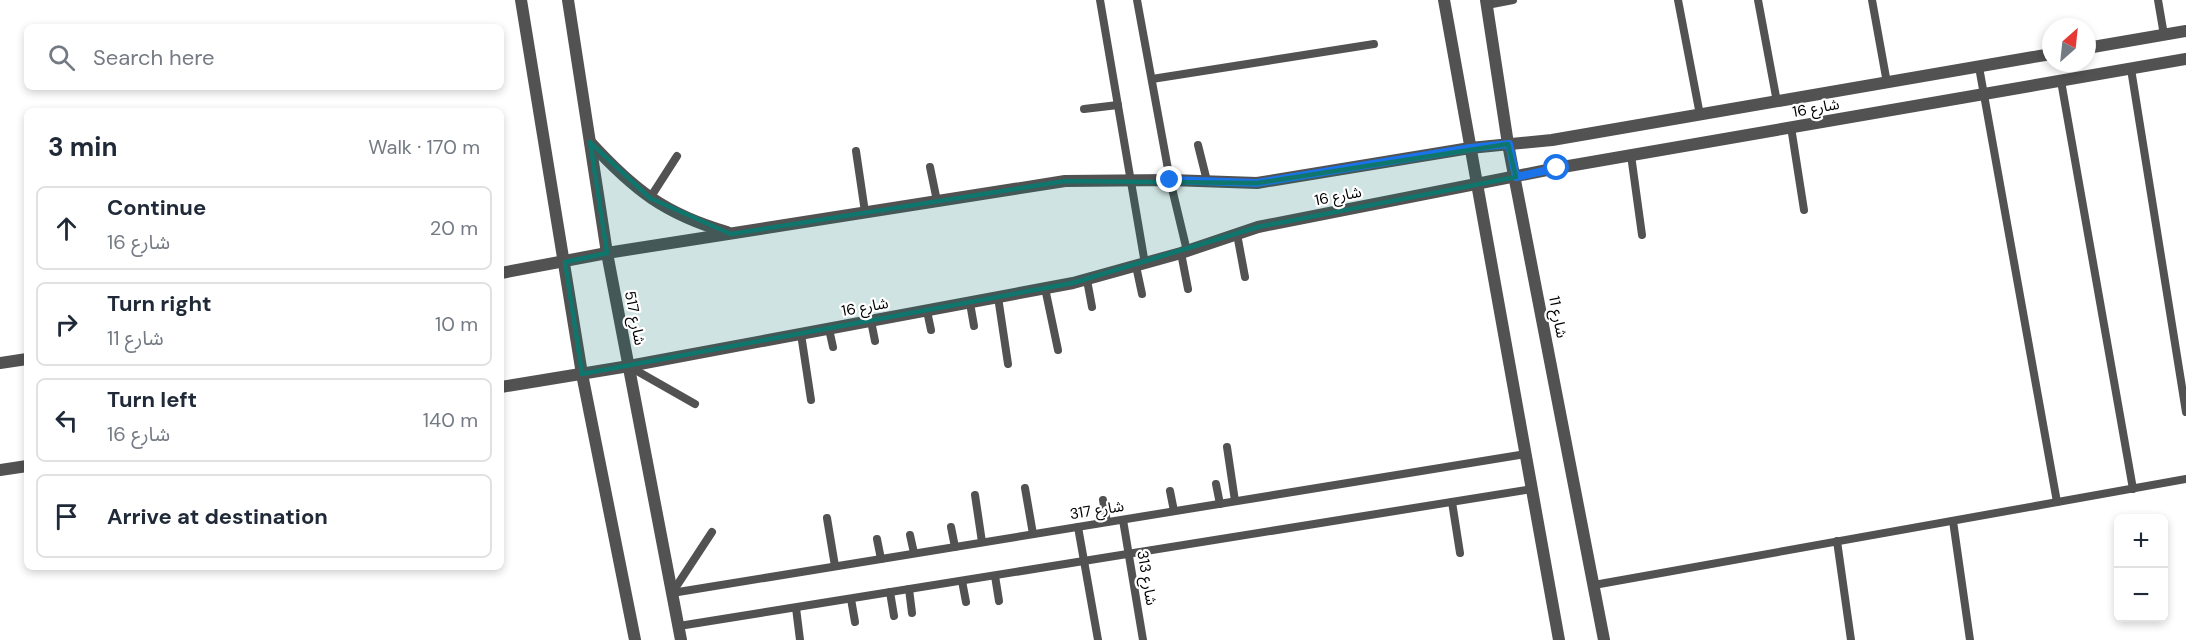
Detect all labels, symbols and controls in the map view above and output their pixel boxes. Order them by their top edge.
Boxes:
north arrow [2042,18,2096,72]
search box [24,24,504,90]
icon: search [45,41,78,74]
text: Search here [93,43,214,72]
street label: شارع 16 [1791,94,1842,124]
text: 3 min [48,130,117,164]
text: Walk · 170 m [368,134,480,160]
route start [1543,154,1569,180]
route end [1156,166,1182,192]
street label: شارع 16 [1313,182,1364,212]
text: Continue [107,193,206,222]
icon: ahead [50,212,83,245]
text: 20 m [430,215,478,241]
text: شارع 16 [107,229,170,255]
text: Turn right [107,289,212,318]
street label: شارع 517 [618,289,650,348]
street label: شارع 16 [840,293,891,323]
street label: شارع 11 [1542,294,1572,340]
icon: right [50,308,83,341]
text: 10 m [435,311,478,337]
text: شارع 11 [107,325,164,351]
text: Turn left [107,385,197,414]
icon: left [50,404,83,437]
text: 140 m [423,407,478,433]
text: شارع 16 [107,421,170,447]
street label: شارع 317 [1068,496,1126,526]
icon: arrive [50,500,83,533]
text: Arrive at destination [107,502,328,531]
map controls [2114,514,2168,622]
button: + [2114,514,2168,568]
street label: شارع 313 [1130,549,1162,608]
button: − [2114,568,2168,622]

